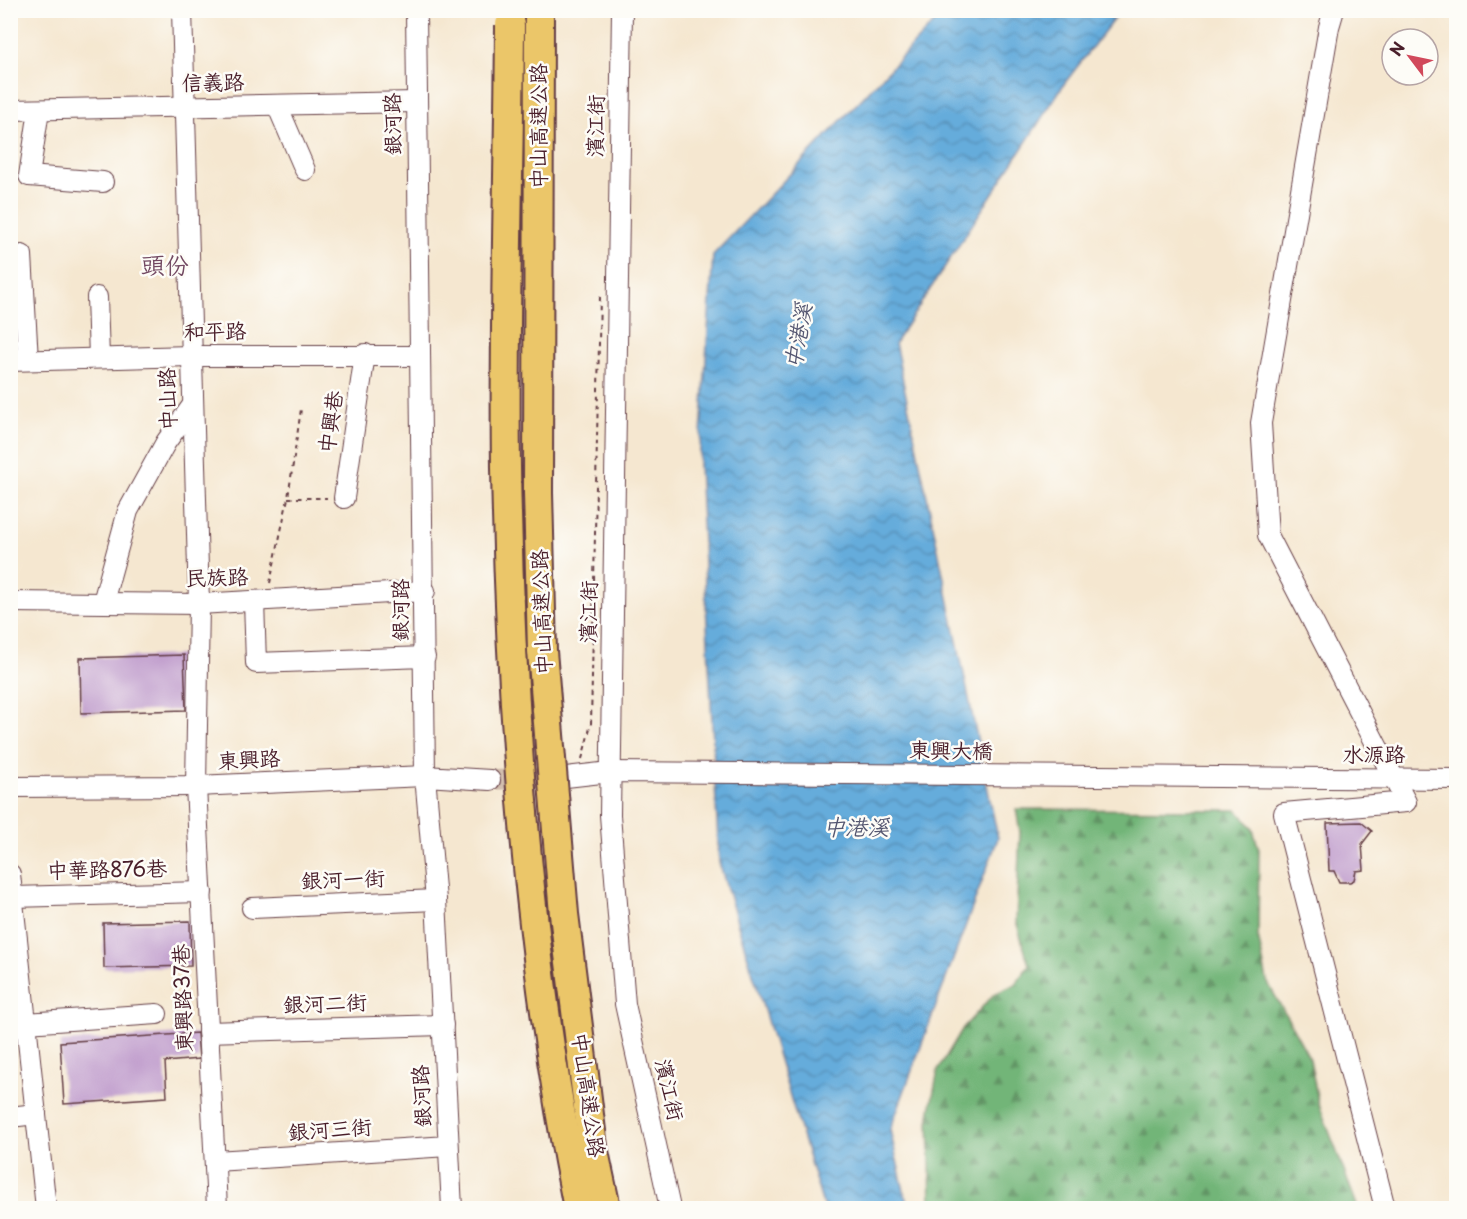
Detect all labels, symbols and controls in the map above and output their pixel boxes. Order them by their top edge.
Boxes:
north arrow [1380,27,1440,87]
text: N [1383,37,1410,60]
street label: 中山高速公路 [521,63,553,189]
street label: 信義路 [181,64,245,98]
street label: 銀河路 [374,92,408,156]
street label: 濱江街 [577,94,611,158]
district label: 頭份 [141,246,189,282]
water label: 中港溪 [775,299,819,371]
street label: 和平路 [183,313,247,347]
street label: 中山路 [149,367,183,431]
street label: 中興巷 [309,388,349,455]
street label: 中山高速公路 [522,549,558,676]
street label: 民族路 [185,559,249,593]
street label: 銀河路 [383,579,415,642]
street label: 濱江街 [570,580,604,644]
street label: 東興大橋 [909,732,993,766]
street label: 水源路 [1343,737,1406,769]
street label: 東興路 [217,740,281,776]
water label: 中港溪 [823,809,890,842]
street label: 中華路876巷 [46,851,167,885]
street label: 銀河一街 [300,861,385,895]
street label: 東興路37巷 [163,943,199,1053]
street label: 銀河二街 [282,985,367,1019]
street label: 中山高速公路 [565,1030,615,1159]
street label: 濱江街 [648,1055,694,1124]
street label: 銀河路 [402,1064,438,1128]
street label: 銀河三街 [287,1109,373,1147]

